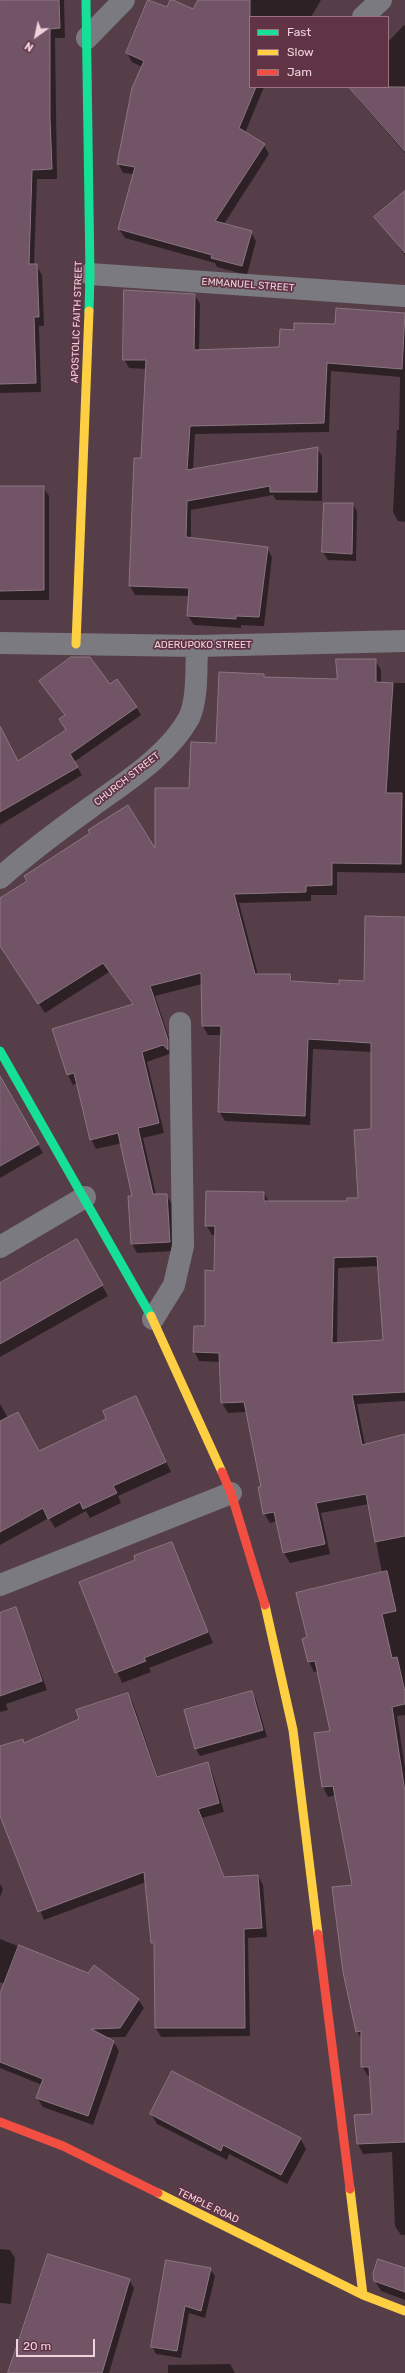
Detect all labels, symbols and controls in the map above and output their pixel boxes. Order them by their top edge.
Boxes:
north arrow [16,16,56,56]
legend [249,16,389,88]
text: Fast [287,25,311,39]
text: N [22,39,36,54]
text: Slow [287,45,314,59]
text: Jam [287,65,312,79]
street label: APOSTOLIC FAITH STREET [69,261,85,383]
street label: EMMANUEL STREET [201,276,295,294]
street label: ADERUPOKO STREET [154,639,252,651]
street label: CHURCH STREET [92,750,162,808]
street label: TEMPLE ROAD [175,2186,241,2226]
scale bar [18,2331,97,2357]
text: 20 m [23,2339,51,2353]

